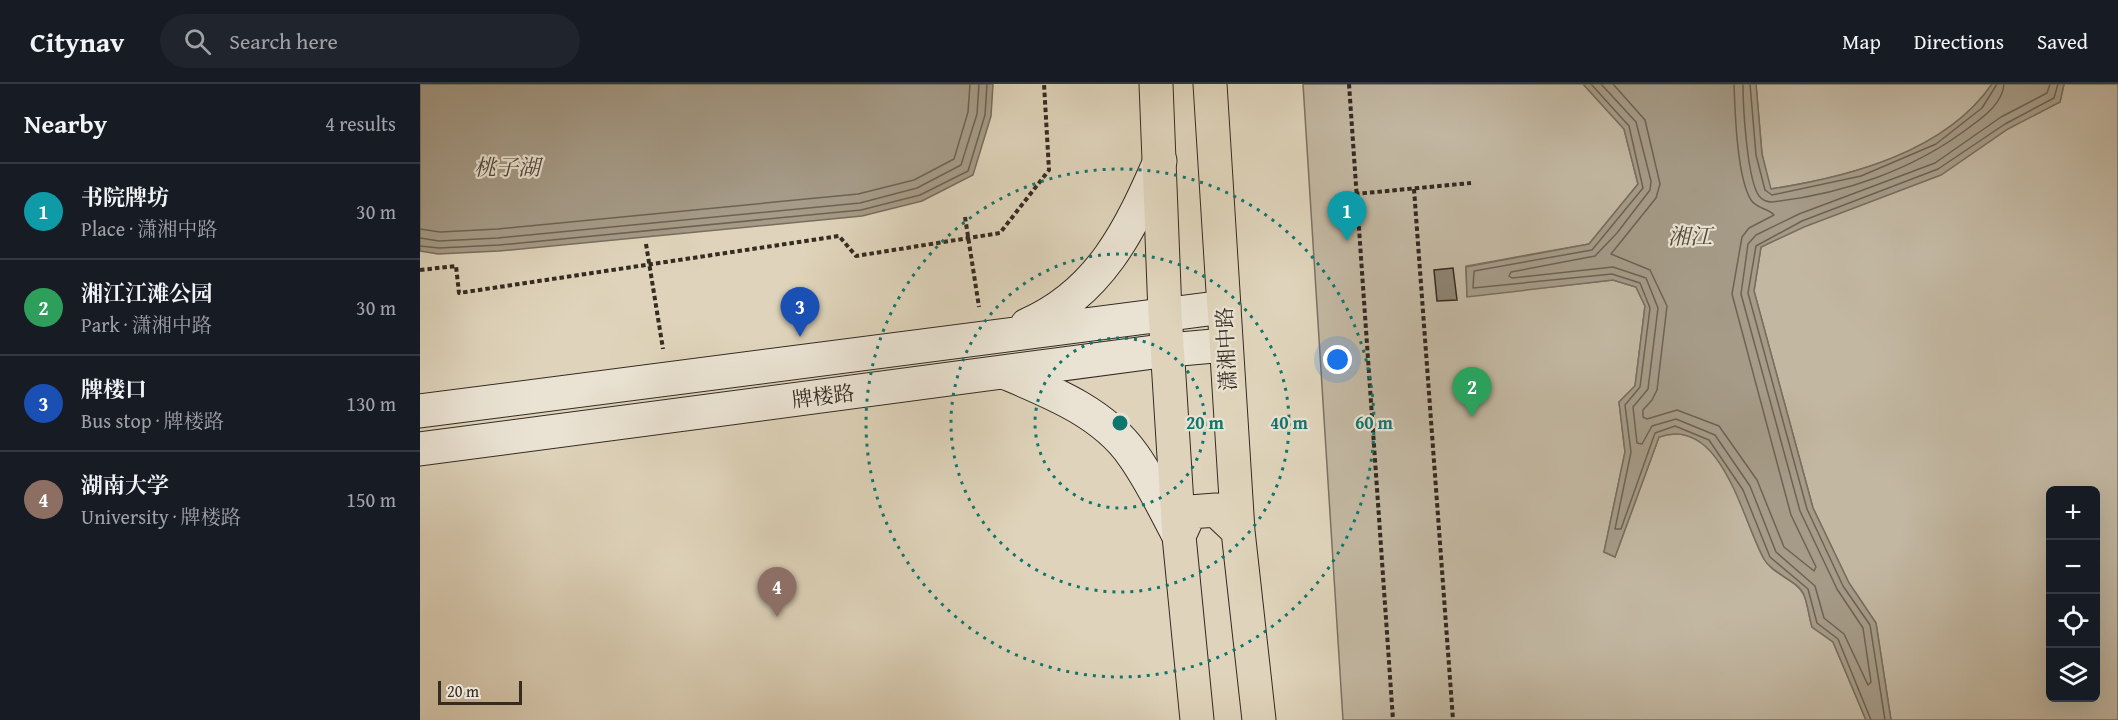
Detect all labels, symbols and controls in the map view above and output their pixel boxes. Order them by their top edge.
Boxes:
search box [160,14,580,68]
text: Citynav [30,21,124,62]
icon: search [181,25,214,58]
text: Search here [229,25,338,57]
text: Map [1842,26,1881,57]
text: Directions [1914,26,2004,57]
text: Saved [2037,26,2088,57]
text: Nearby [24,104,107,143]
text: 4 results [325,109,396,138]
water label: 桃子湖 [474,151,544,183]
text: 书院牌坊 [81,181,169,213]
pin: 1 [1328,192,1366,241]
text: 1 [38,197,49,226]
text: 30 m [356,197,396,226]
text: Place · 潇湘中路 [81,214,217,243]
water label: 湘江 [1668,220,1715,252]
text: 湘江江滩公园 [81,277,213,309]
pin: 3 [780,288,820,337]
text: 2 [38,293,49,322]
text: 30 m [356,293,396,322]
street label: 潇湘中路 [1208,306,1244,392]
text: Park · 潇湘中路 [81,310,212,339]
your location [1323,345,1352,374]
pin: 2 [1452,368,1492,417]
text: 牌楼口 [81,373,147,405]
street label: 牌楼路 [790,377,856,415]
text: 3 [38,389,49,418]
text: 130 m [346,389,396,418]
text: Bus stop · 牌楼路 [81,406,224,435]
text: 20 m [1186,409,1225,436]
text: 40 m [1270,409,1309,436]
text: 60 m [1355,409,1394,436]
centre of rings [1110,413,1130,433]
text: 湖南大学 [81,469,169,501]
text: 4 [38,485,49,514]
text: 150 m [346,485,396,514]
map controls [2046,486,2100,702]
button: + [2046,486,2100,540]
text: University · 牌楼路 [81,502,241,531]
button: − [2046,540,2100,594]
pin: 4 [758,568,796,617]
button: locate [2046,594,2100,648]
button: layers [2046,648,2100,702]
scale bar [438,678,522,706]
text: 20 m [447,679,479,703]

